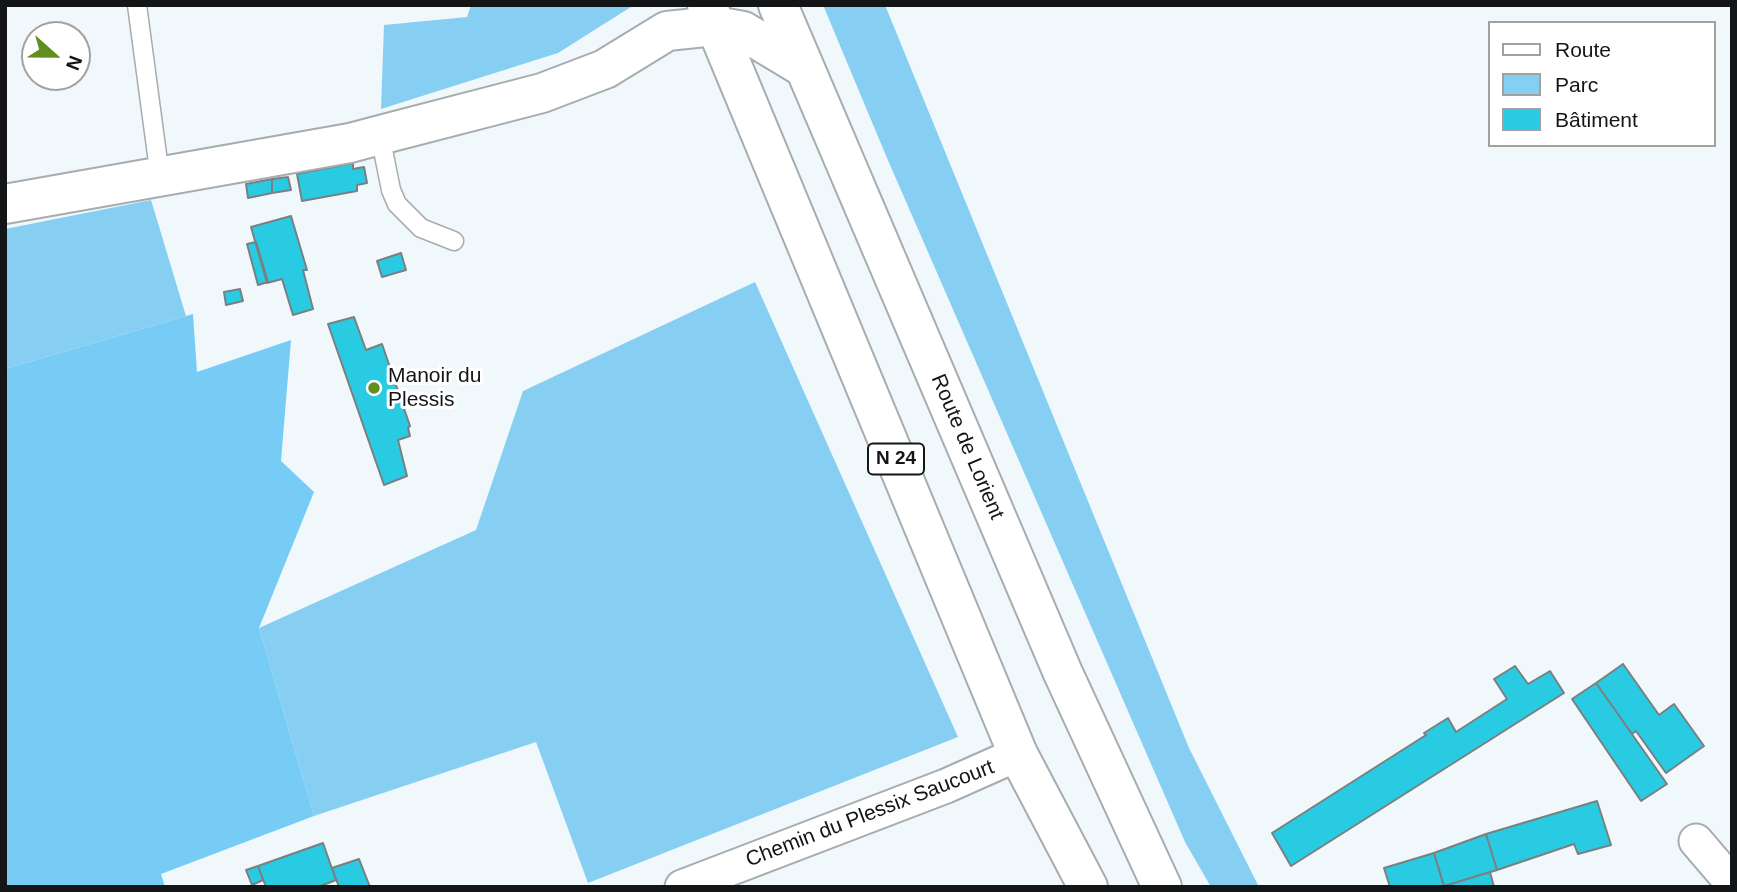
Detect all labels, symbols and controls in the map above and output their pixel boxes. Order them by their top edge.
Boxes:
north arrow [21,21,91,91]
legend [1488,21,1716,147]
text: Route [1555,38,1611,61]
text: N [62,53,86,73]
text: Parc [1555,73,1598,96]
text: Bâtiment [1555,108,1638,131]
place label: Manoir du Plessis [388,363,481,413]
street label: Route de Lorient [925,371,1009,523]
marker: Manoir du Plessis [366,380,382,396]
road number: N 24 [868,444,924,474]
street label: Chemin du Plessix Saucourt [742,755,998,873]

